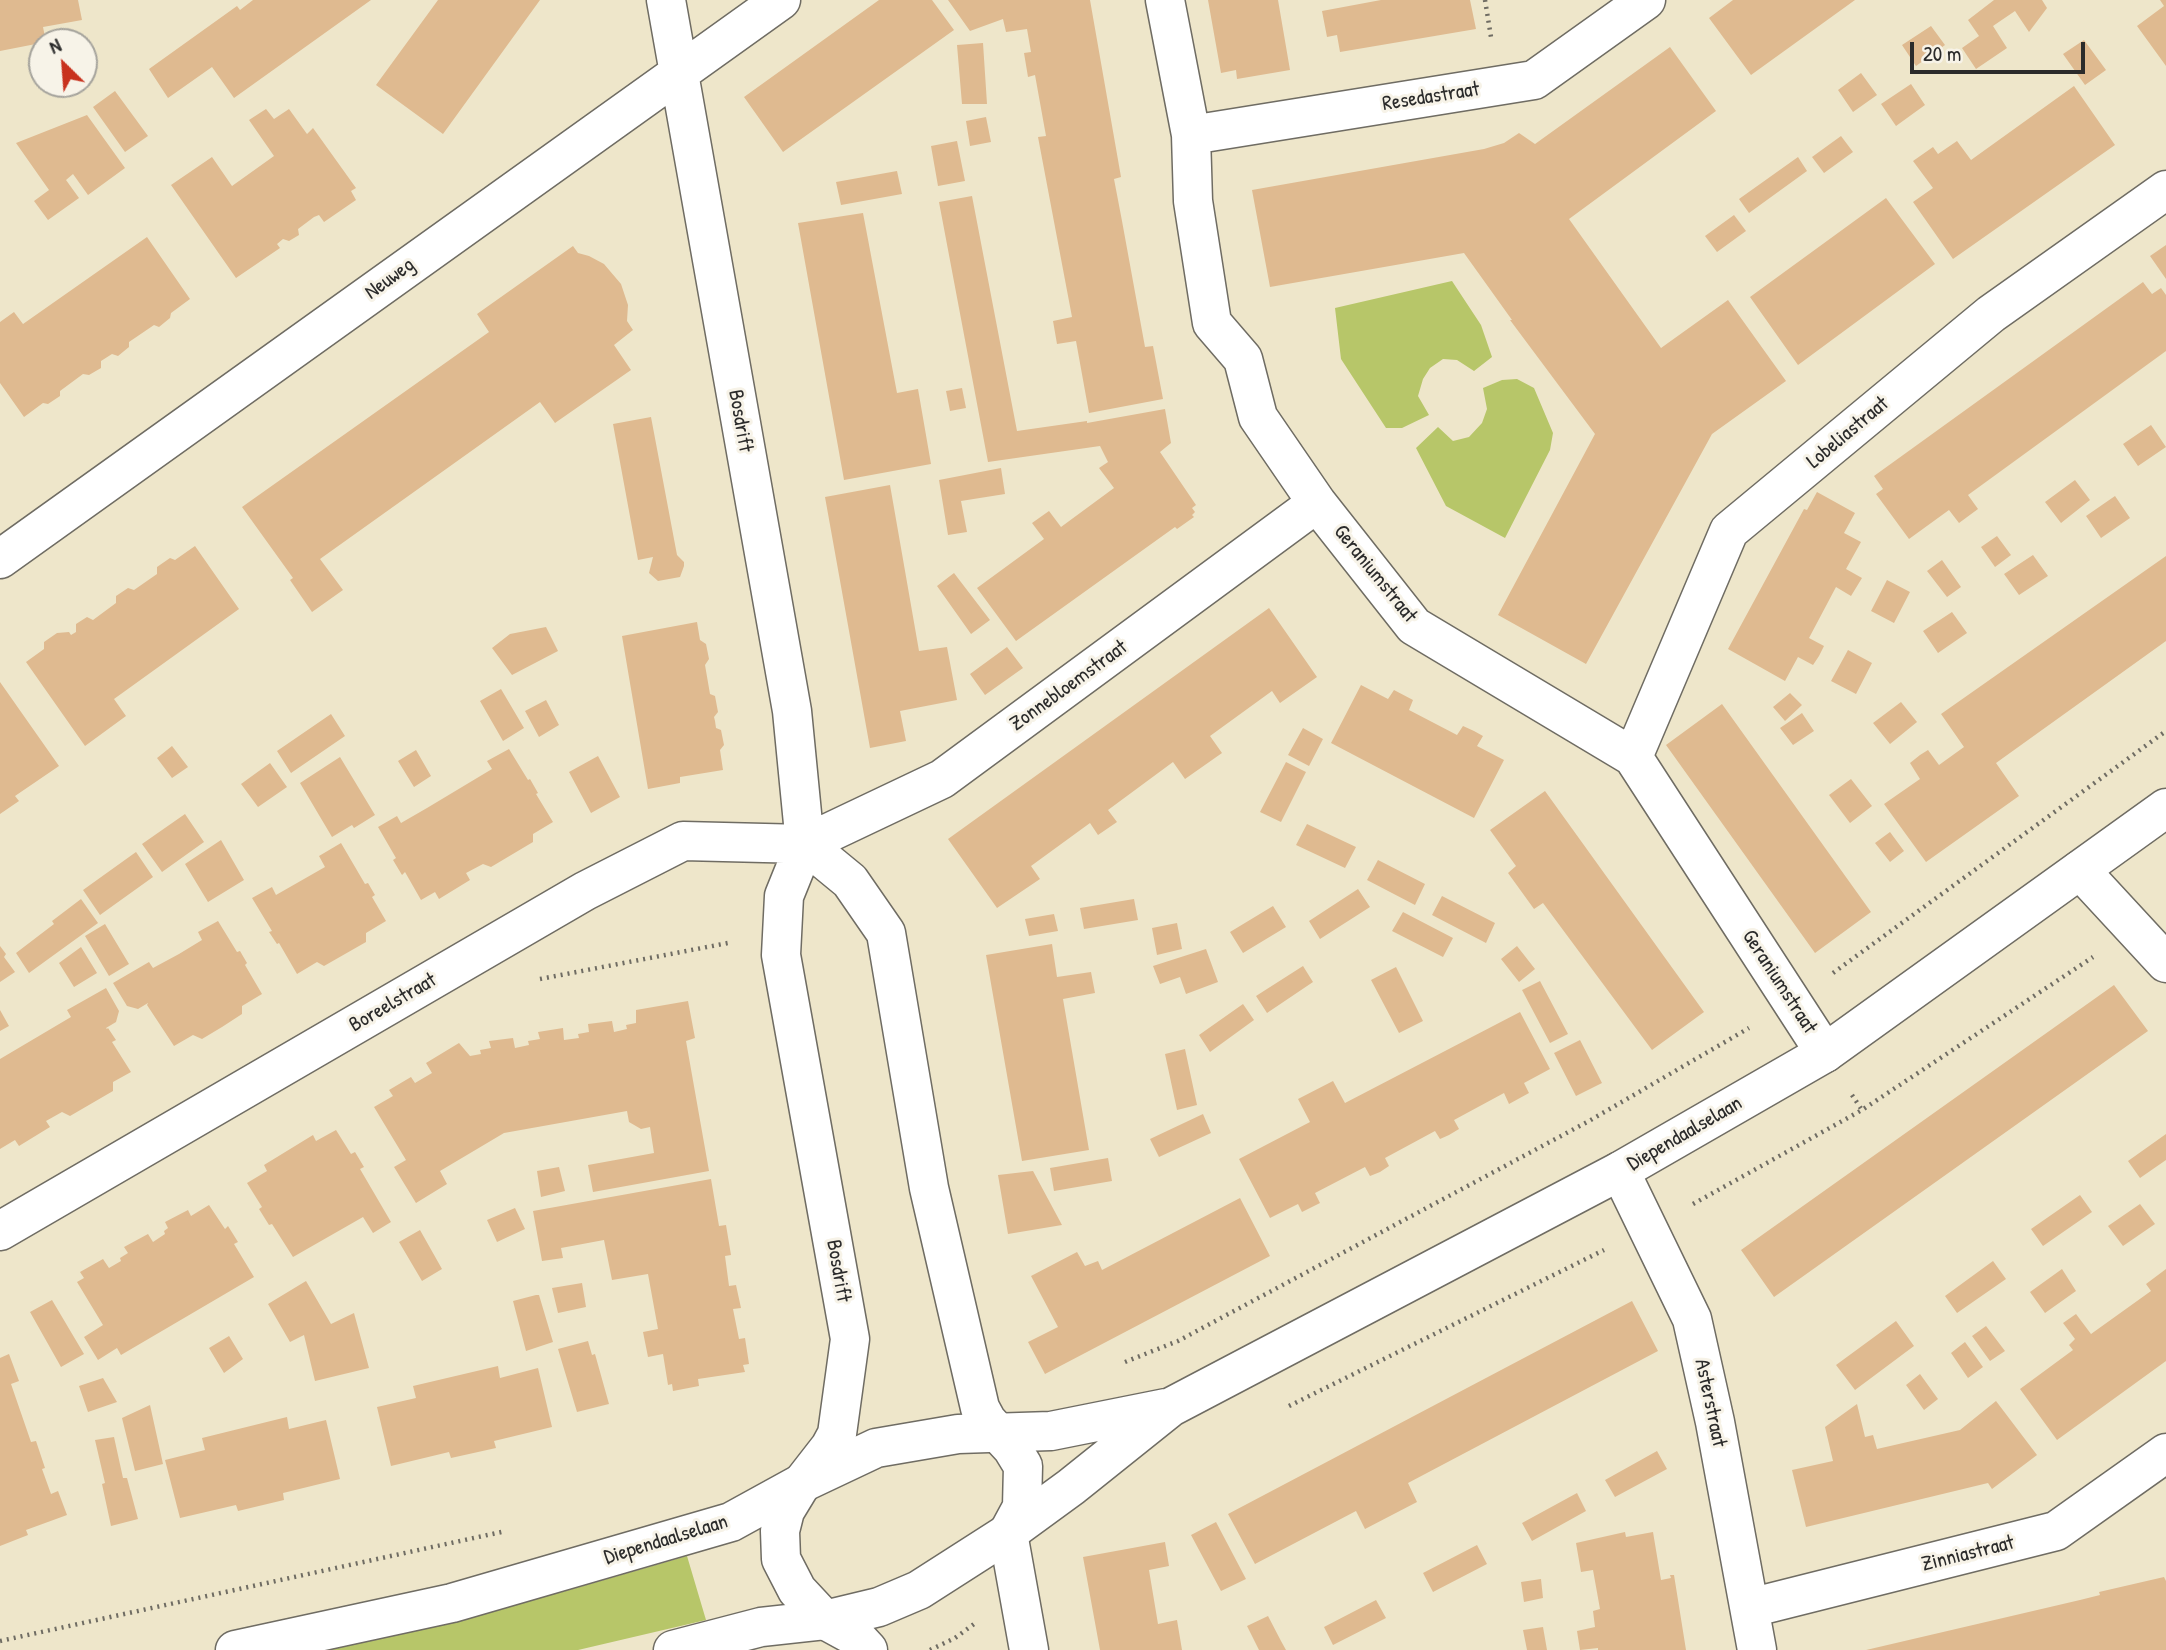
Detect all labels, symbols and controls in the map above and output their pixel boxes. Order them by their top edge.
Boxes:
north arrow [28,28,98,98]
scale bar [1914,28,2089,72]
text: N [45,32,65,60]
text: 20 m [1923,39,1961,68]
street label: Resedastraat [1381,77,1481,117]
street label: Neuweg [360,253,420,305]
street label: Bosdrift [722,388,758,454]
street label: Lobeliastraat [1802,392,1894,474]
street label: Geraniumstraat [1328,520,1422,628]
street label: Zonnebloemstraat [1005,635,1133,737]
street label: Geraniumstraat [1736,925,1822,1039]
street label: Boreelstraat [345,968,441,1038]
street label: Diependaalselaan [1623,1091,1747,1177]
street label: Bosdrift [820,1238,856,1304]
street label: Asterstraat [1688,1357,1732,1449]
street label: Diependaalselaan [601,1509,731,1571]
street label: Zinniastraat [1919,1530,2017,1578]

